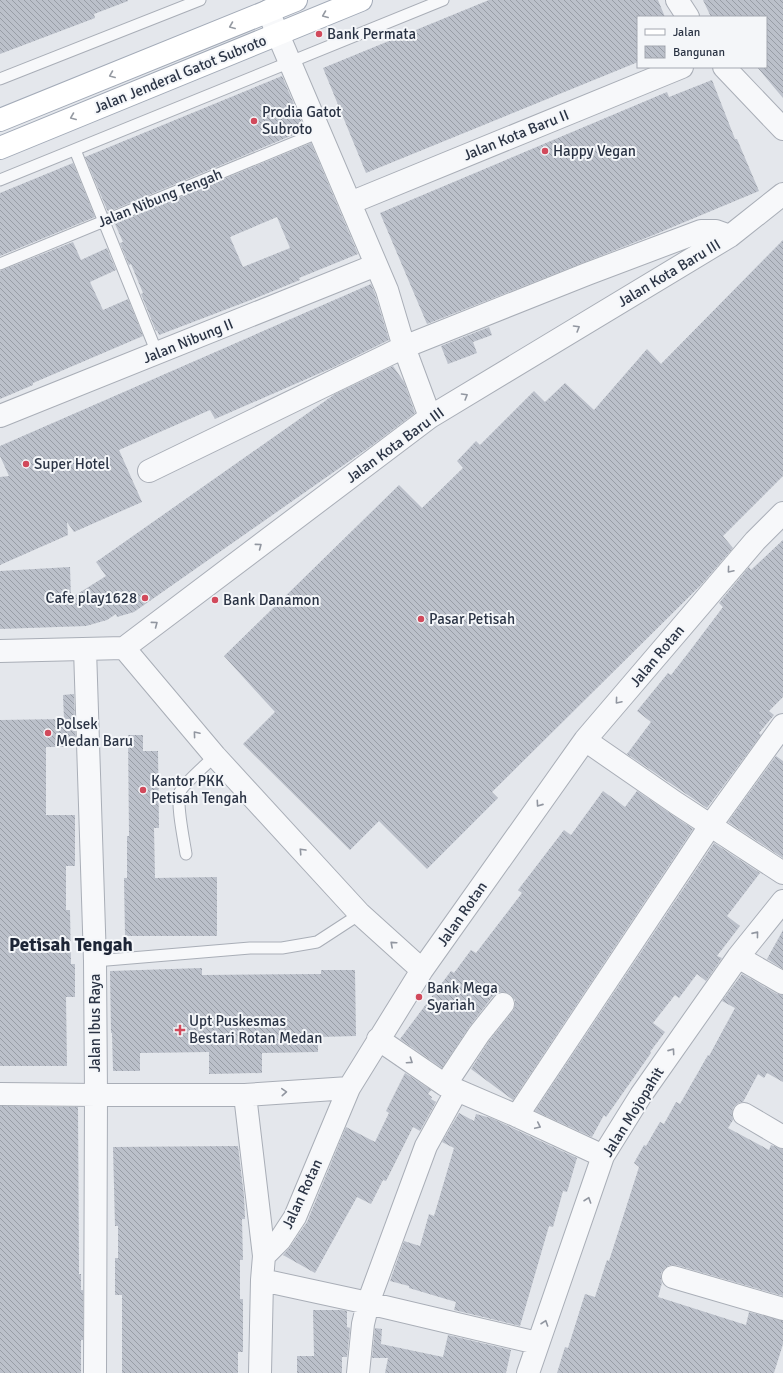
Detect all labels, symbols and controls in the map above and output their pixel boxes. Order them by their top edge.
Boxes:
one-way arrow [322,10,329,18]
legend [637,16,767,68]
one-way arrow [229,21,236,29]
place label: Bank Permata [327,25,416,43]
text: Jalan [673,25,700,40]
marker: Bank Permata [314,29,324,39]
street label: Jalan Jenderal Gatot Subroto [91,31,269,117]
text: Bangunan [673,45,725,60]
one-way arrow [108,70,115,78]
place label: Prodia Gatot Subroto [262,103,341,138]
street label: Jalan Kota Baru II [460,106,572,164]
one-way arrow [70,113,77,121]
marker: Prodia Gatot Subroto [249,116,259,126]
place label: Happy Vegan [553,142,636,160]
marker: Happy Vegan [540,146,550,156]
street label: Jalan Nibung Tengah [95,165,225,231]
street label: Jalan Kota Baru III [614,235,724,311]
street label: Jalan Nibung II [140,315,236,367]
one-way arrow [573,326,580,333]
one-way arrow [461,393,468,400]
street label: Jalan Kota Baru III [342,403,448,487]
place label: Super Hotel [34,455,110,473]
marker: Super Hotel [21,459,31,469]
one-way arrow [254,544,261,551]
one-way arrow [727,566,734,573]
place label: Cafe play1628 [46,589,137,607]
place label: Bank Danamon [223,591,320,609]
marker: Cafe play1628 [140,593,150,603]
marker: Bank Danamon [210,595,220,605]
place label: Pasar Petisah [429,610,515,628]
marker: Pasar Petisah [416,614,426,624]
one-way arrow [150,622,157,629]
street label: Jalan Rotan [626,622,688,690]
one-way arrow [616,697,623,704]
place label: Polsek Medan Baru [56,715,133,750]
marker: Polsek Medan Baru [43,728,53,738]
one-way arrow [194,731,201,738]
place label: Kantor PKK Petisah Tengah [151,772,247,807]
marker: Kantor PKK Petisah Tengah [138,785,148,795]
one-way arrow [537,800,544,807]
one-way arrow [299,848,307,856]
street label: Jalan Rotan [433,878,491,950]
one-way arrow [752,932,759,939]
district label: Petisah Tengah [9,933,133,957]
one-way arrow [390,941,398,948]
street label: Jalan Ibus Raya [86,974,104,1072]
place label: Bank Mega Syariah [427,979,498,1014]
marker: Bank Mega Syariah [414,992,424,1002]
place label: Upt Puskesmas Bestari Rotan Medan [189,1012,322,1047]
marker: Upt Puskesmas Bestari Rotan Medan [174,1024,186,1036]
one-way arrow [667,1048,675,1055]
one-way arrow [406,1056,413,1064]
street label: Jalan Mojopahit [598,1064,668,1160]
one-way arrow [281,1088,287,1097]
one-way arrow [534,1121,542,1129]
street label: Jalan Rotan [278,1156,326,1232]
one-way arrow [583,1197,591,1204]
one-way arrow [540,1319,548,1326]

